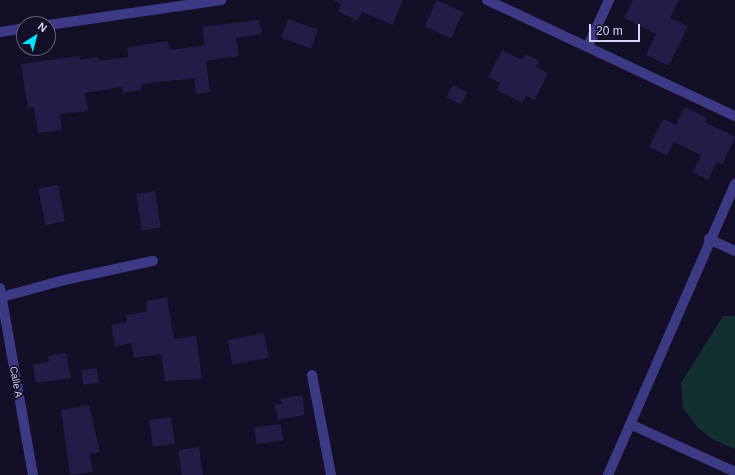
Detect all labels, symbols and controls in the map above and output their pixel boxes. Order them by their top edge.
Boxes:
north arrow [16,16,56,56]
scale bar [591,16,642,42]
text: N [36,20,49,34]
text: 20 m [596,24,623,38]
street label: Calle A [7,365,25,399]

